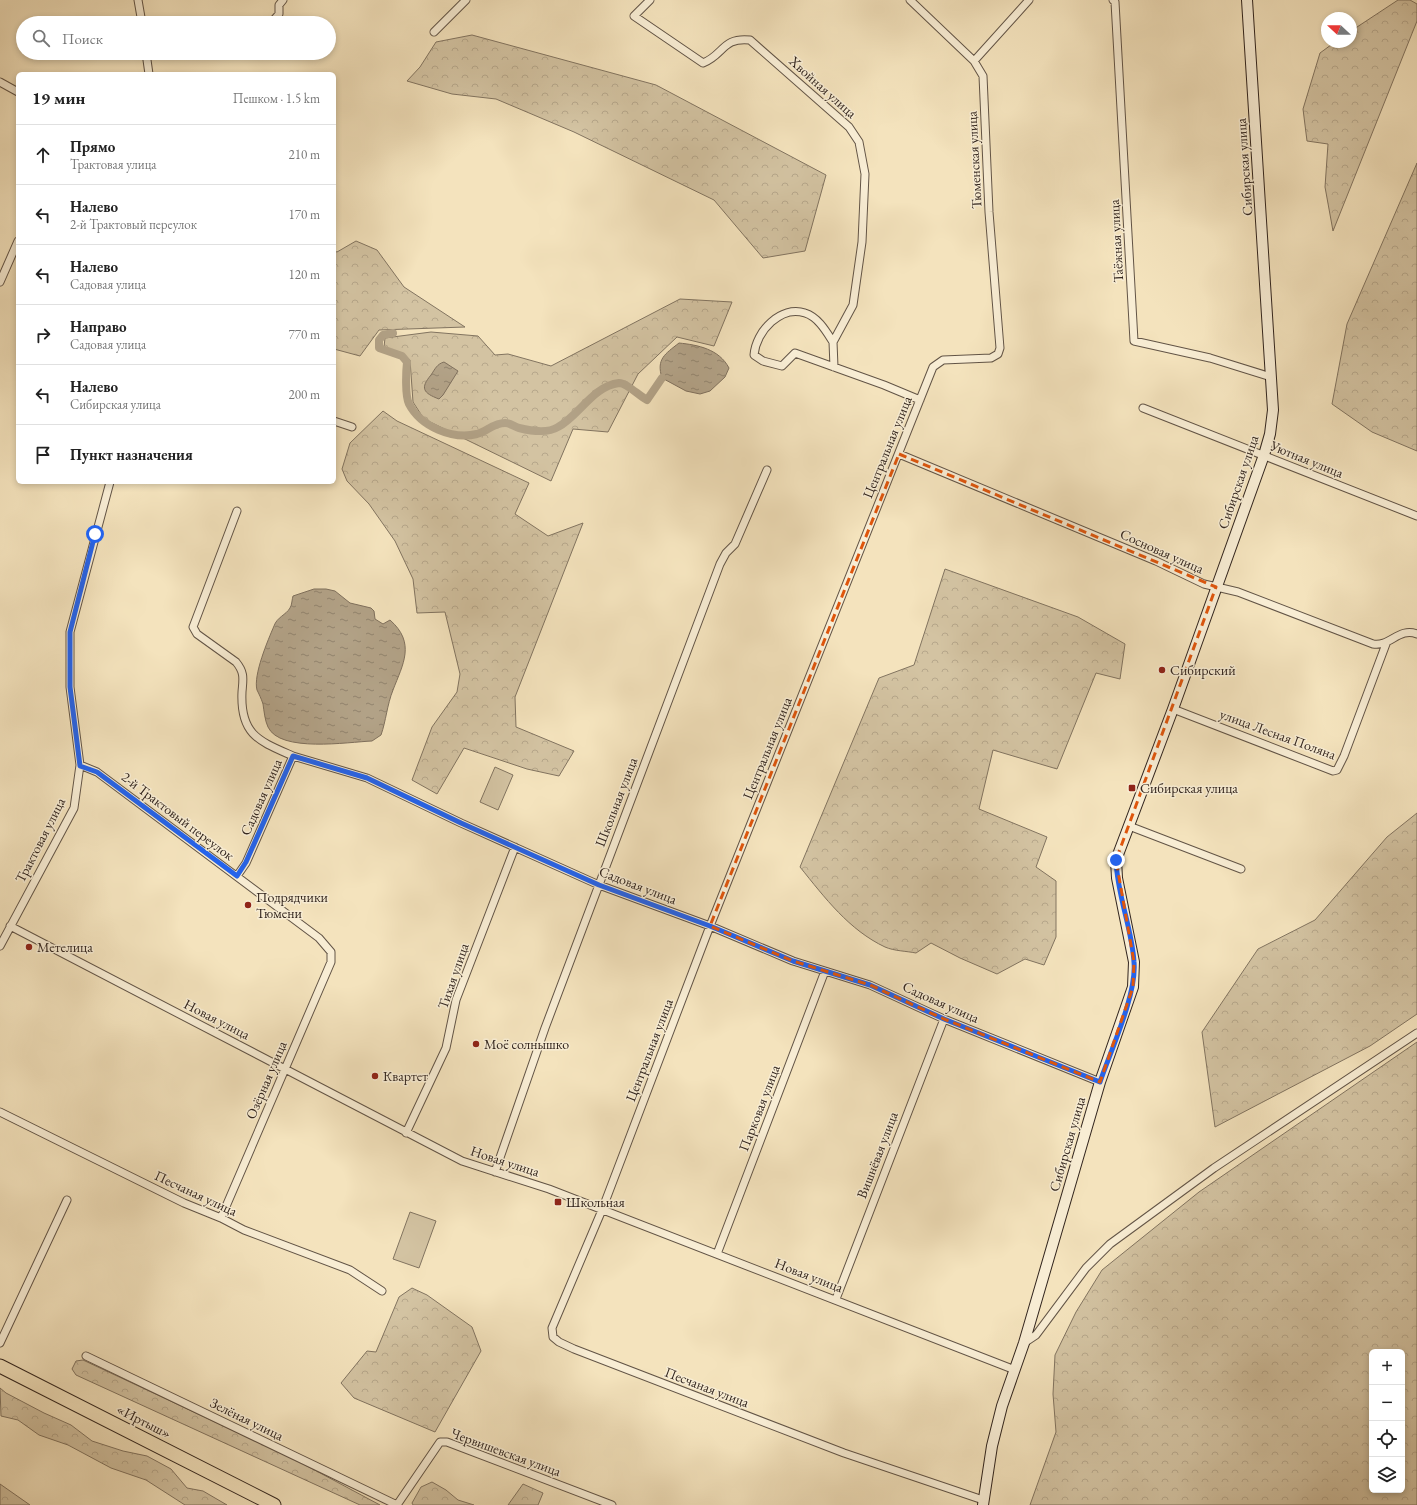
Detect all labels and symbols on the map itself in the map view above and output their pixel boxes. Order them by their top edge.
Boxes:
north arrow [1321,12,1357,48]
street label: Хвойная улица [785,51,861,122]
street label: Тюменская улица [962,110,986,209]
street label: Сибирская улица [1232,117,1256,216]
street label: Таёжная улица [1105,199,1127,283]
street label: Центральная улица [858,393,916,501]
street label: Сибирская улица [1214,432,1263,531]
street label: Уютная улица [1267,436,1347,482]
route start [86,525,104,543]
street label: Сосновая улица [1117,525,1207,578]
place label: Сибирский [1170,661,1236,679]
marker: Сибирский [1157,665,1167,675]
street label: Центральная улица [738,694,796,802]
street label: улица Лесная Поляна [1217,705,1339,764]
street label: Школьная улица [591,754,641,849]
street label: Садовая улица [236,755,286,838]
street label: 2-й Трактовый переулок [118,768,238,865]
place label: Сибирская улица [1140,779,1238,797]
marker: Сибирская улица [1127,783,1137,793]
street label: Трактовая улица [11,794,69,886]
route end [1107,851,1125,869]
street label: Садовая улица [596,862,680,908]
place label: Подрядчики Тюмени [256,888,329,922]
marker: Подрядчики Тюмени [243,900,253,910]
place label: Метелица [37,938,93,956]
street label: Тихая улица [433,940,473,1011]
marker: Метелица [24,942,34,952]
street label: Садовая улица [900,977,983,1027]
street label: Новая улица [181,995,253,1043]
street label: Центральная улица [621,996,677,1104]
place label: Моё солнышко [484,1035,569,1053]
street label: Озёрная улица [241,1038,291,1122]
marker: Моё солнышко [471,1039,481,1049]
street label: Парковая улица [734,1062,784,1154]
place label: Квартет [383,1067,428,1085]
marker: Квартет [370,1071,380,1081]
street label: Сибирская улица [1045,1094,1089,1194]
street label: Вишнёвая улица [852,1109,902,1201]
street label: Новая улица [468,1141,542,1181]
street label: Песчаная улица [152,1166,240,1220]
place label: Школьная [566,1193,625,1211]
marker: Школьная [553,1197,563,1207]
street label: Новая улица [772,1254,846,1296]
street label: Песчаная улица [662,1363,752,1411]
street label: Зелёная улица [207,1394,287,1445]
street label: «Иртыш» [114,1400,174,1442]
street label: Червишевская улица [448,1424,564,1480]

